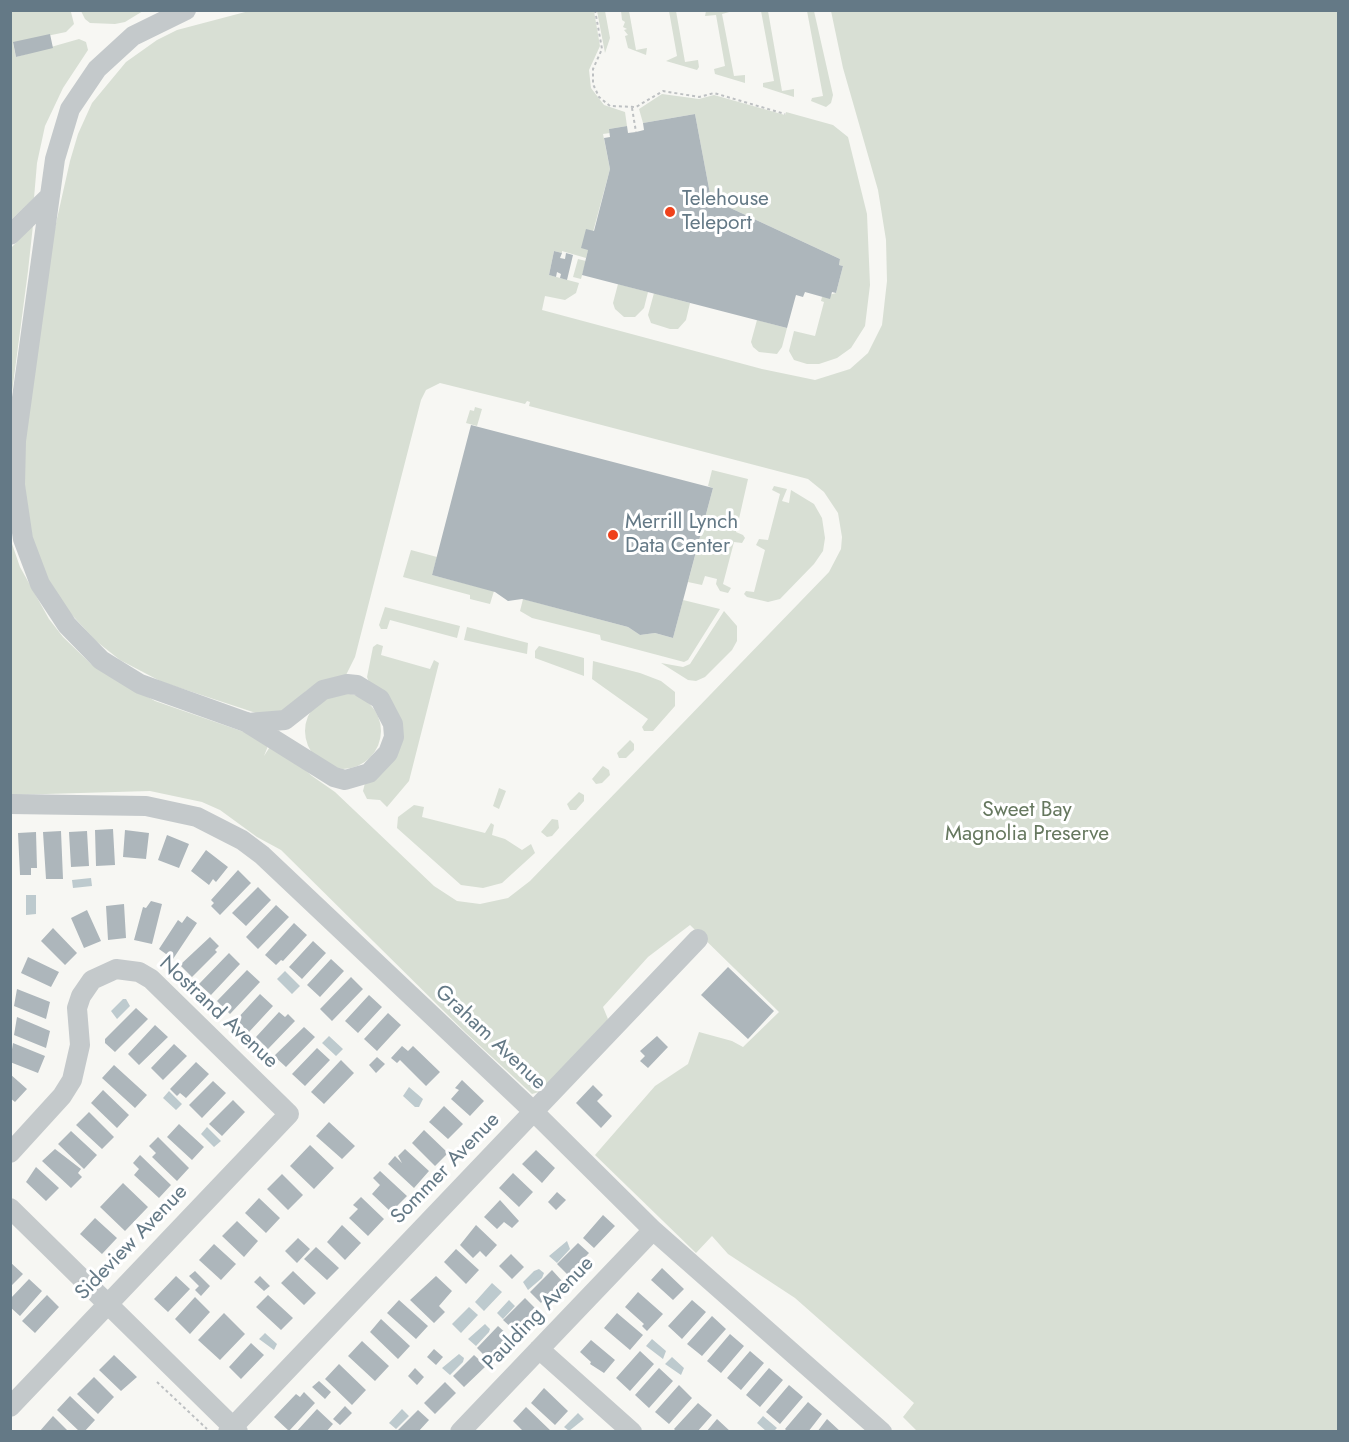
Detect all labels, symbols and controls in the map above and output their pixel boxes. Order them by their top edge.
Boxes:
place label: Telehouse Teleport [682,187,769,237]
marker: Telehouse Teleport [663,205,677,219]
place label: Merrill Lynch Data Center [625,510,738,560]
marker: Merrill Lynch Data Center [606,528,620,542]
park label: Sweet Bay Magnolia Preserve [945,798,1109,848]
street label: Nostrand Avenue [153,952,283,1074]
street label: Graham Avenue [429,980,551,1096]
street label: Sommer Avenue [386,1108,506,1230]
street label: Sideview Avenue [71,1180,193,1306]
street label: Paulding Avenue [478,1252,600,1376]

